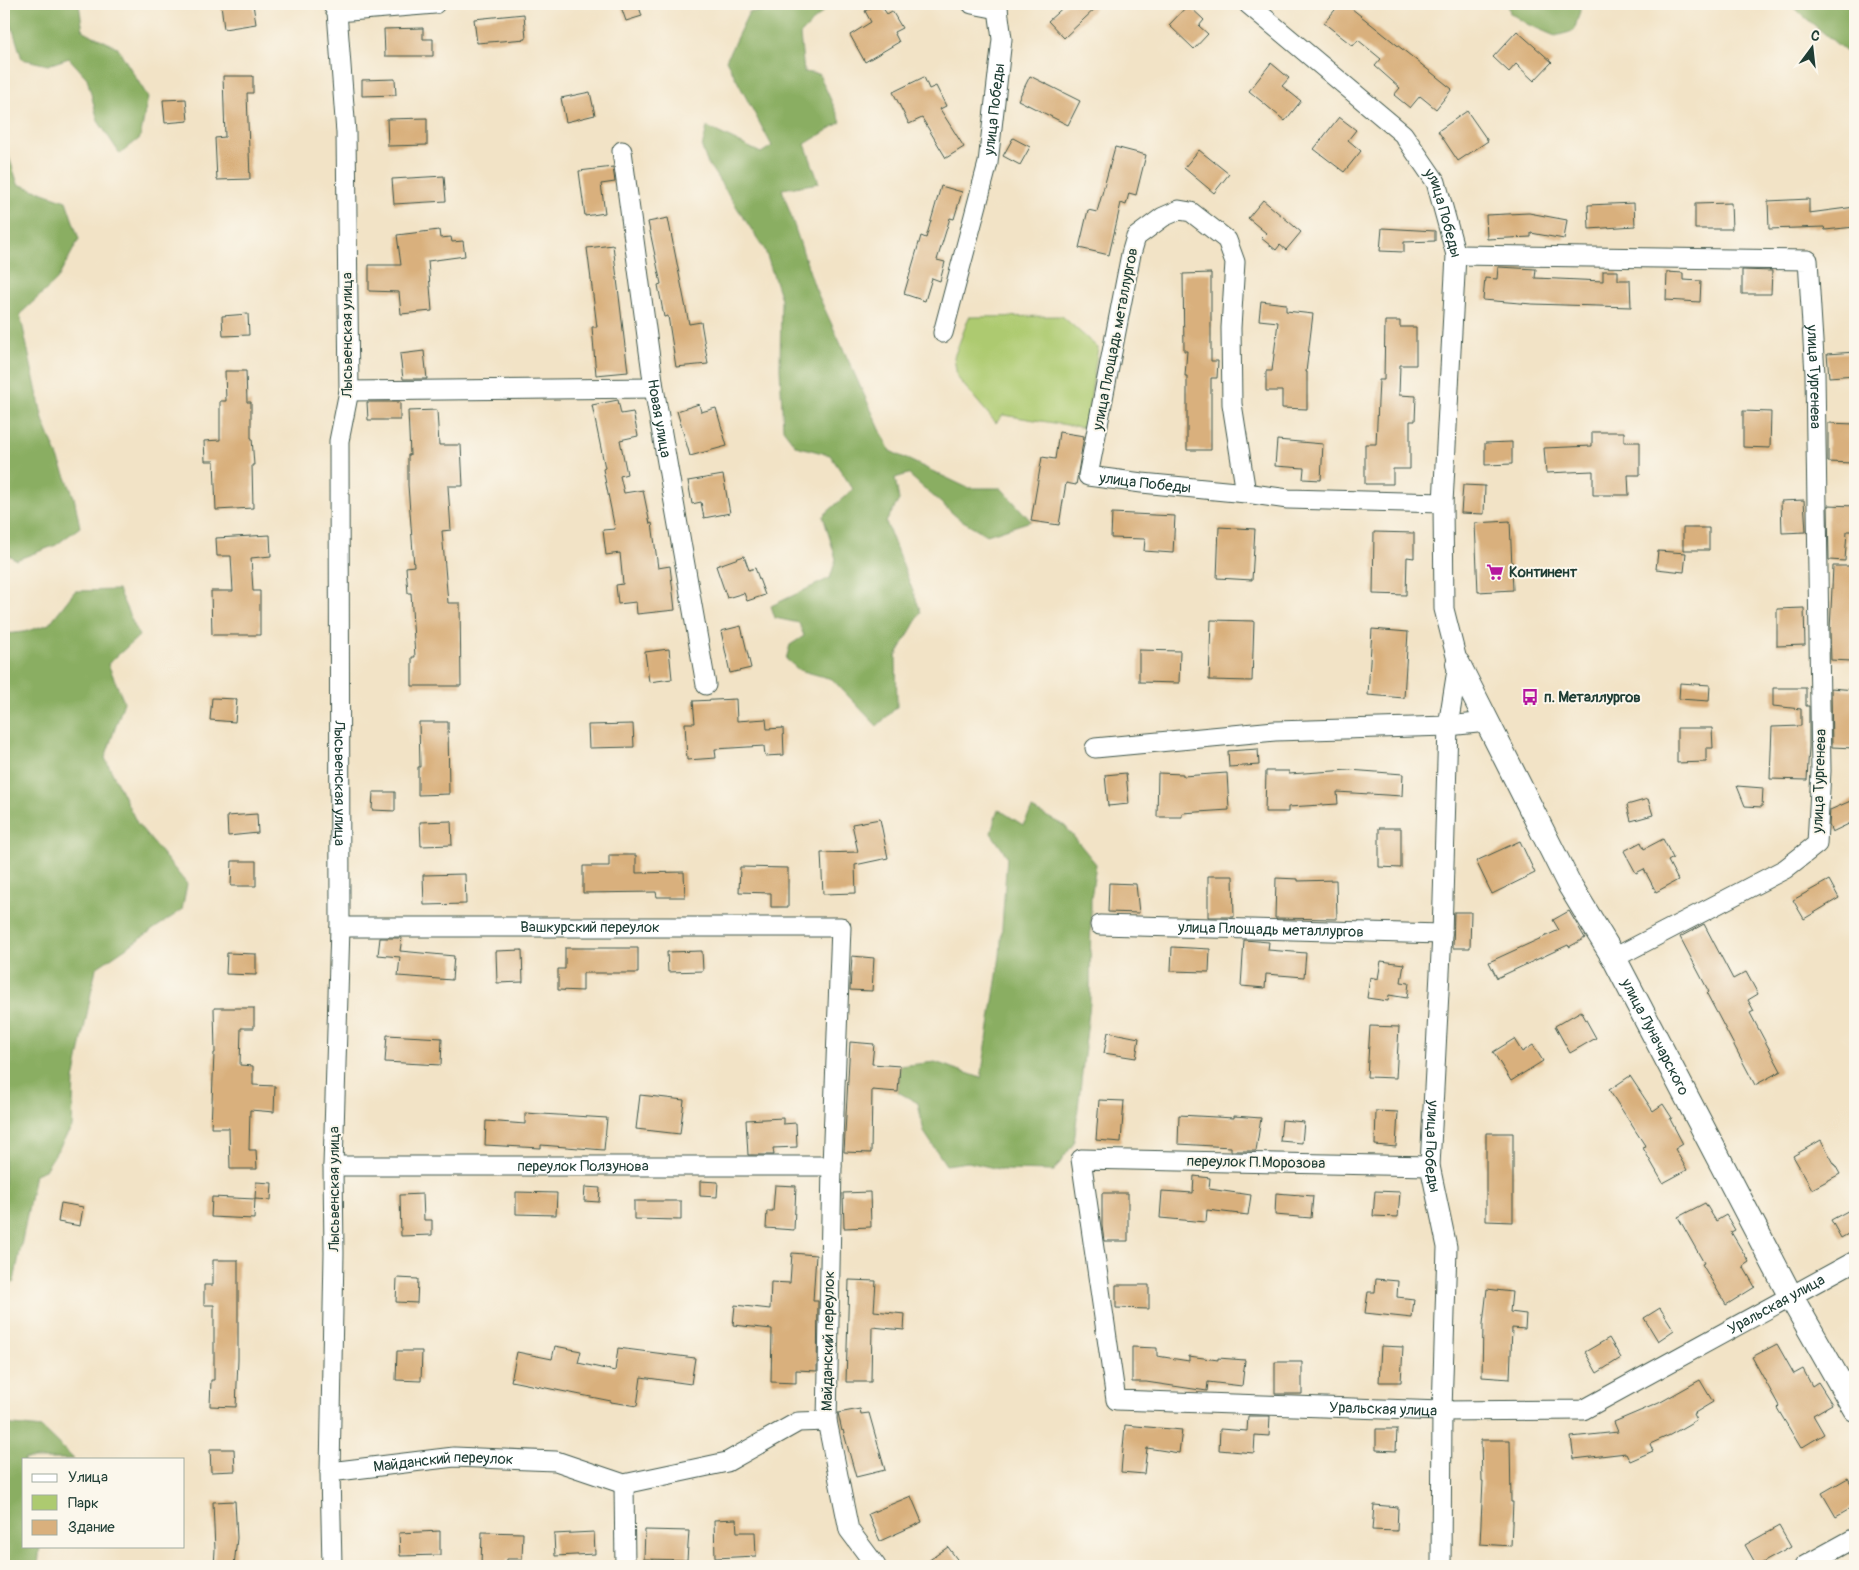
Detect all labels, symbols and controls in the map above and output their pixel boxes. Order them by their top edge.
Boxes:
north arrow [1786,22,1836,72]
text: С [1809,27,1822,45]
street label: улица Победы [980,62,1009,157]
street label: улица Победы [1419,164,1465,260]
street label: улица Площадь металлургов [1088,246,1143,433]
street label: Лысьвенская улица [338,272,357,399]
street label: улица Тургенева [1802,323,1825,429]
street label: Новая улица [643,378,675,459]
street label: улица Победы [1097,468,1192,498]
supermarket icon: Континент [1485,562,1505,582]
place label: Континент [1509,563,1578,582]
bus stop icon: п. Металлургов [1520,687,1540,707]
place label: п. Металлургов [1544,688,1641,707]
street label: Лысьвенская улица [330,719,349,846]
street label: улица Тургенева [1808,729,1831,834]
street label: Вашкурский переулок [520,918,660,937]
street label: улица Площадь металлургов [1177,918,1364,942]
street label: улица Луначарского [1616,975,1693,1099]
street label: улица Победы [1420,1099,1444,1194]
street label: Лысьвенская улица [325,1126,344,1253]
street label: переулок П.Морозова [1186,1152,1326,1173]
street label: переулок Ползунова [517,1157,649,1176]
street label: Майданский переулок [818,1270,839,1411]
street label: Уральская улица [1724,1270,1828,1339]
street label: Уральская улица [1329,1398,1438,1421]
street label: Майданский переулок [372,1448,514,1477]
legend [22,1458,185,1548]
text: Улица [68,1468,108,1487]
text: Парк [68,1494,99,1513]
text: Здание [68,1518,115,1537]

